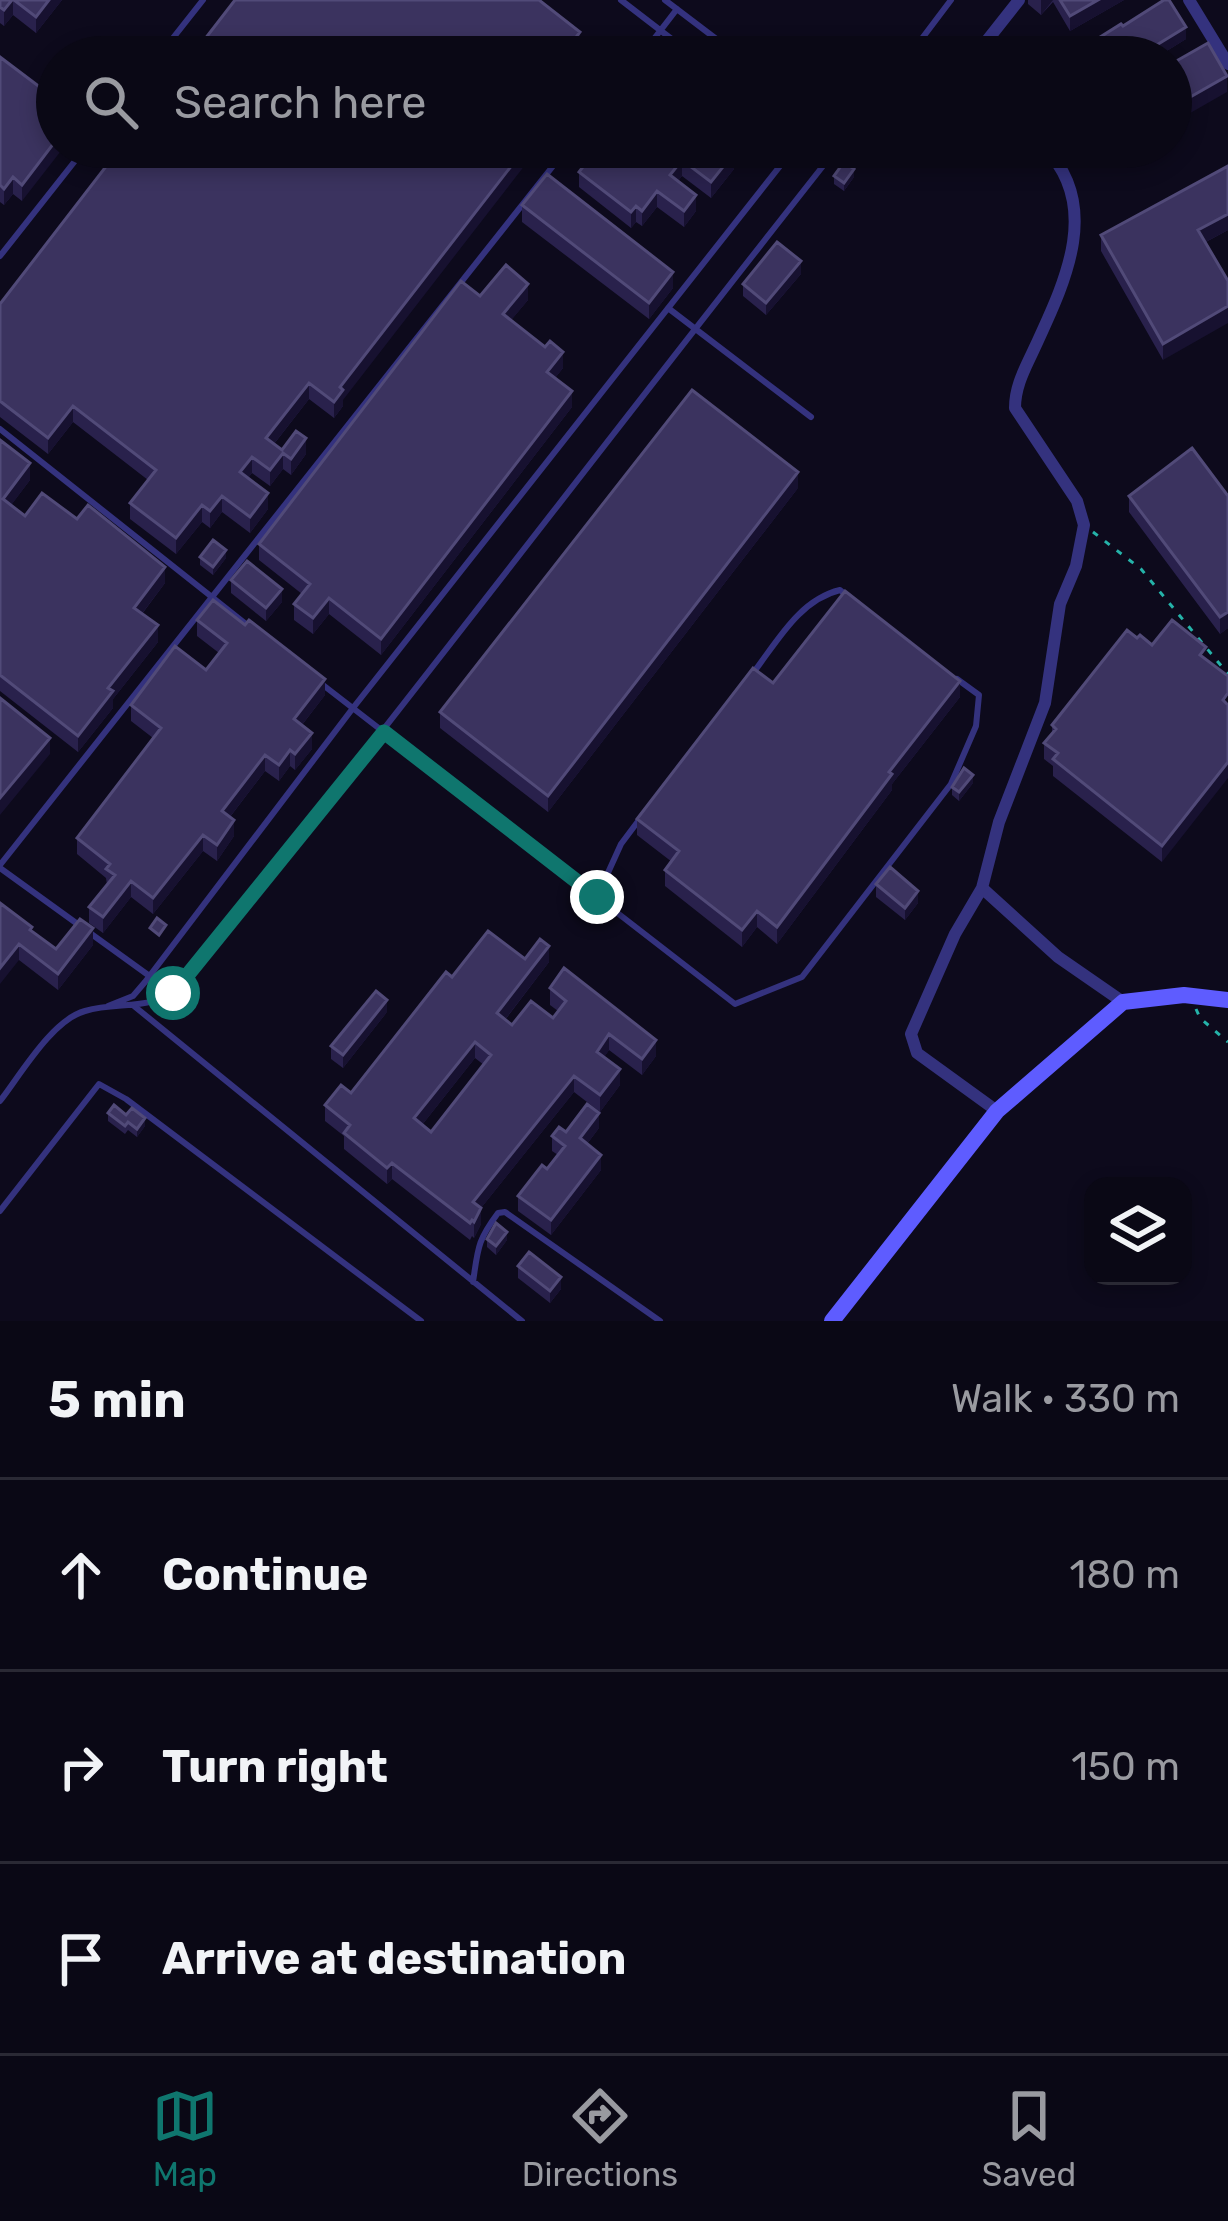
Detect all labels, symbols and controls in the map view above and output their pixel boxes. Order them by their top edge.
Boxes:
search box [36,36,1192,168]
icon: search [78,69,144,135]
text: Search here [174,76,426,129]
route end [570,870,624,924]
route start [146,966,200,1020]
map controls [1084,1177,1192,1285]
button: layers [1084,1177,1192,1285]
text: 5 min [48,1369,186,1430]
text: Walk · 330 m [951,1376,1180,1422]
icon: ahead [48,1542,114,1608]
text: Continue [162,1548,368,1601]
text: 180 m [1070,1552,1180,1598]
icon: right [48,1734,114,1800]
text: Turn right [162,1740,388,1793]
text: 150 m [1071,1744,1180,1790]
icon: arrive [48,1926,114,1992]
text: Arrive at destination [162,1932,627,1985]
tab: Map [152,2083,218,2194]
tab: Directions [522,2083,678,2194]
tab: Saved [982,2083,1076,2194]

